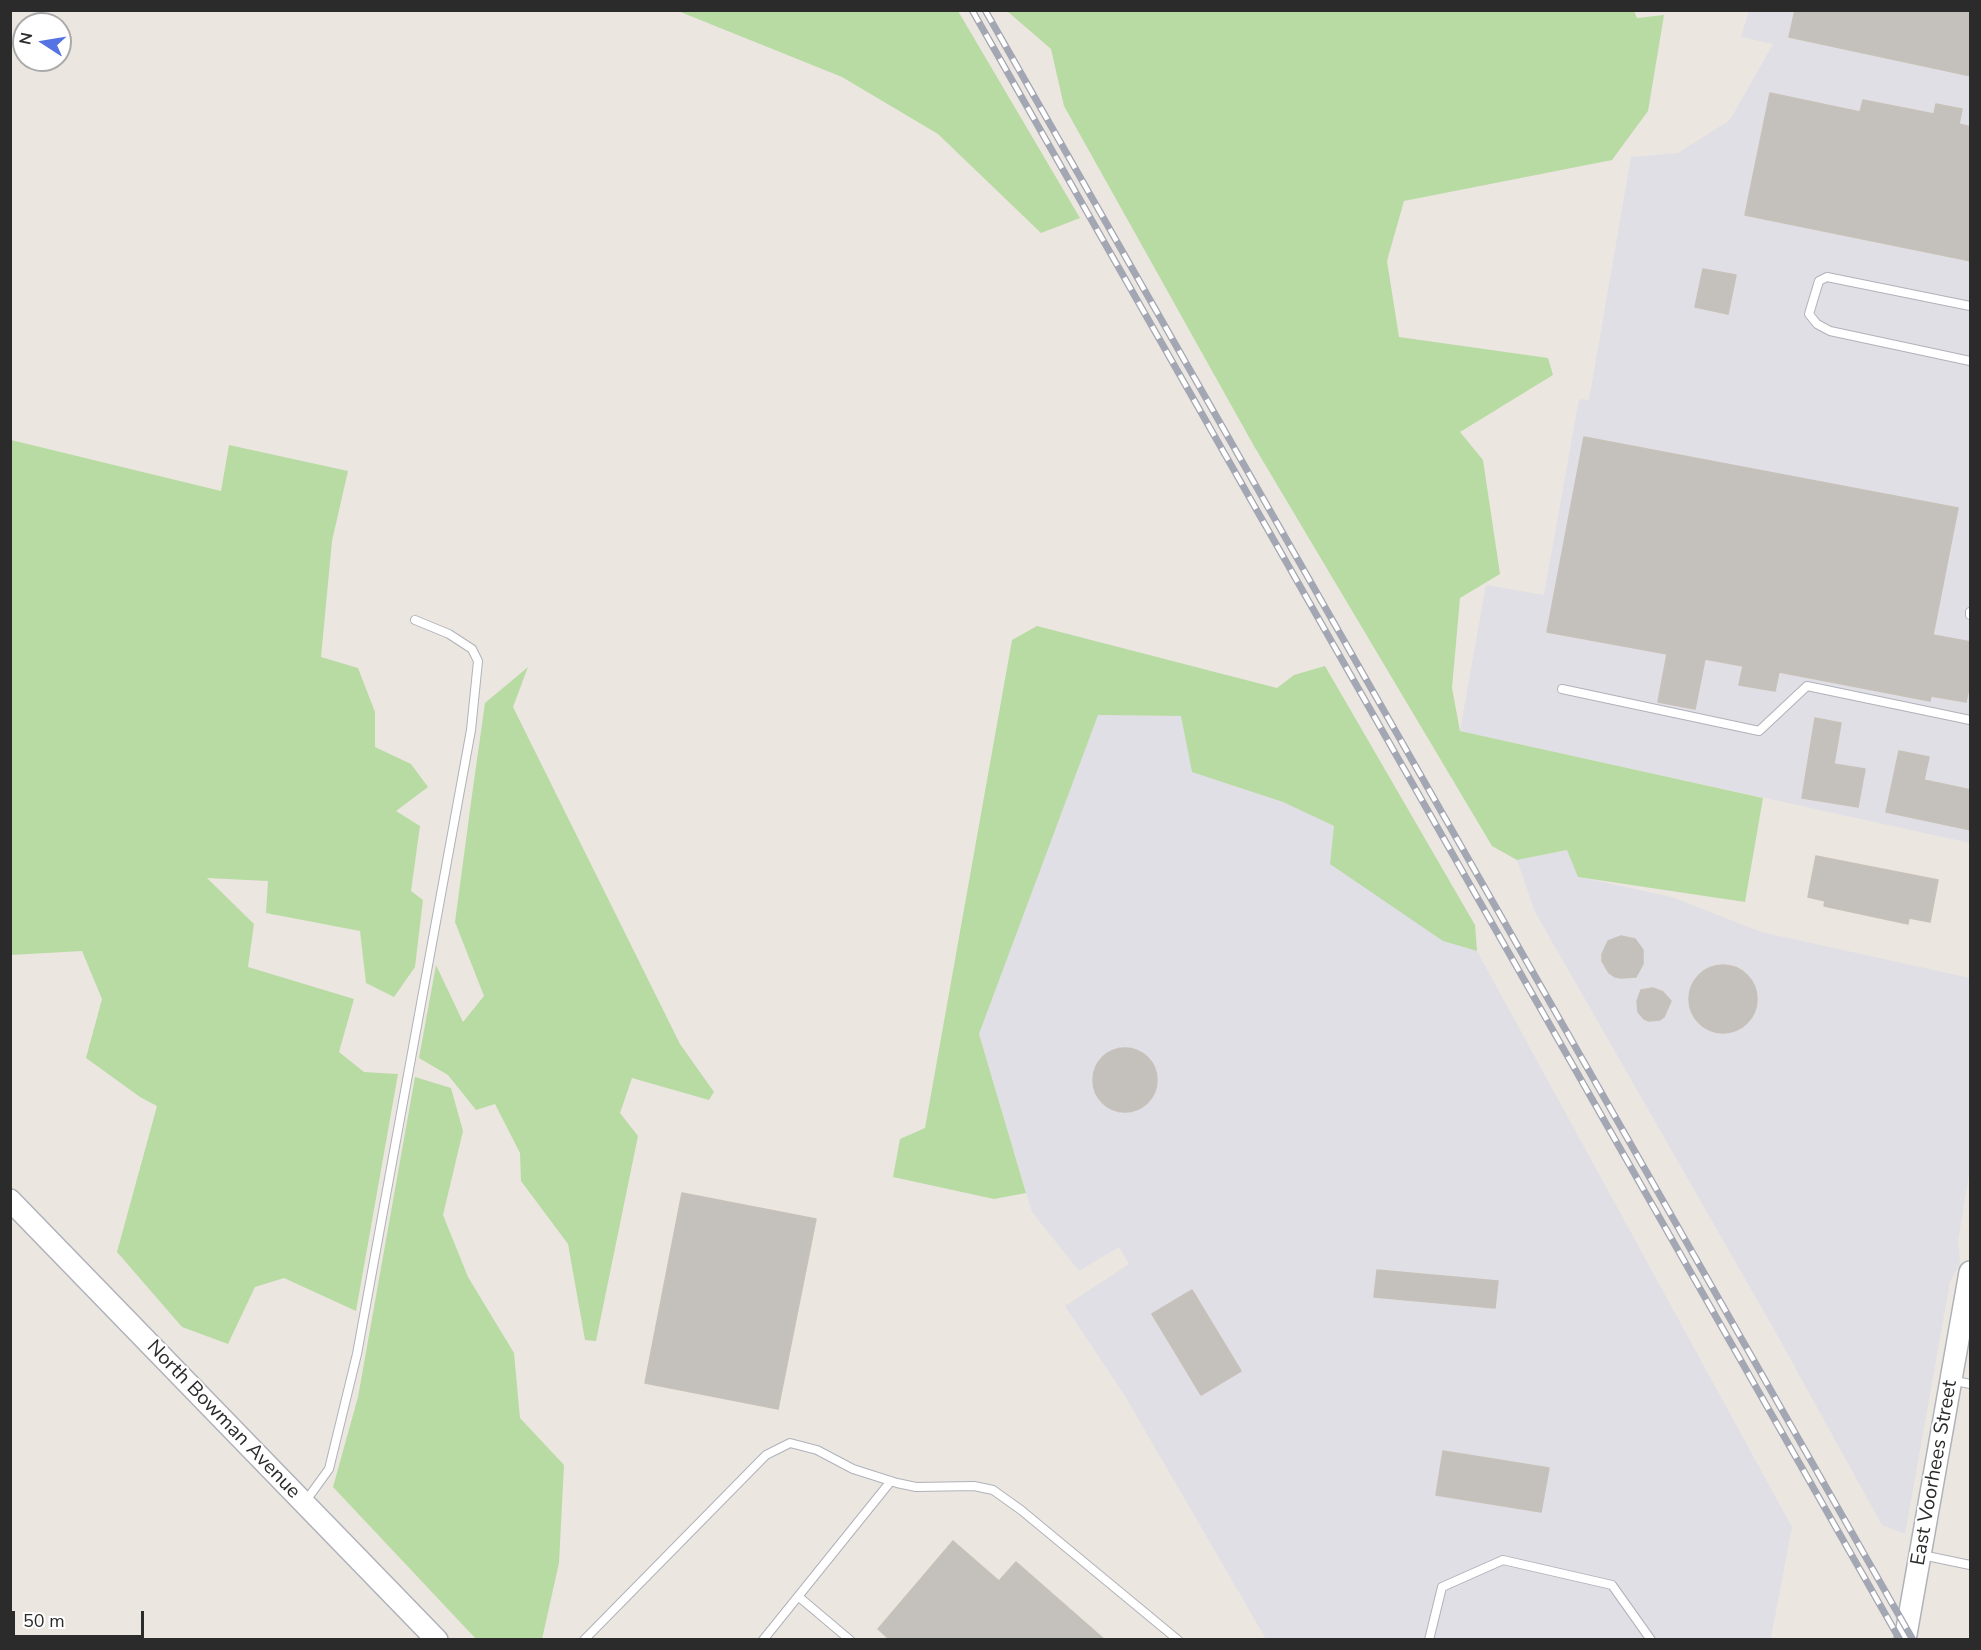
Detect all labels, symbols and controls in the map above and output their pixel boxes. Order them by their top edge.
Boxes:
north arrow [12,12,72,72]
text: N [14,31,38,47]
street label: North Bowman Avenue [141,1336,305,1504]
street label: East Voorhees Street [1907,1378,1963,1568]
scale bar [15,1599,147,1637]
text: 50 m [23,1609,65,1633]

